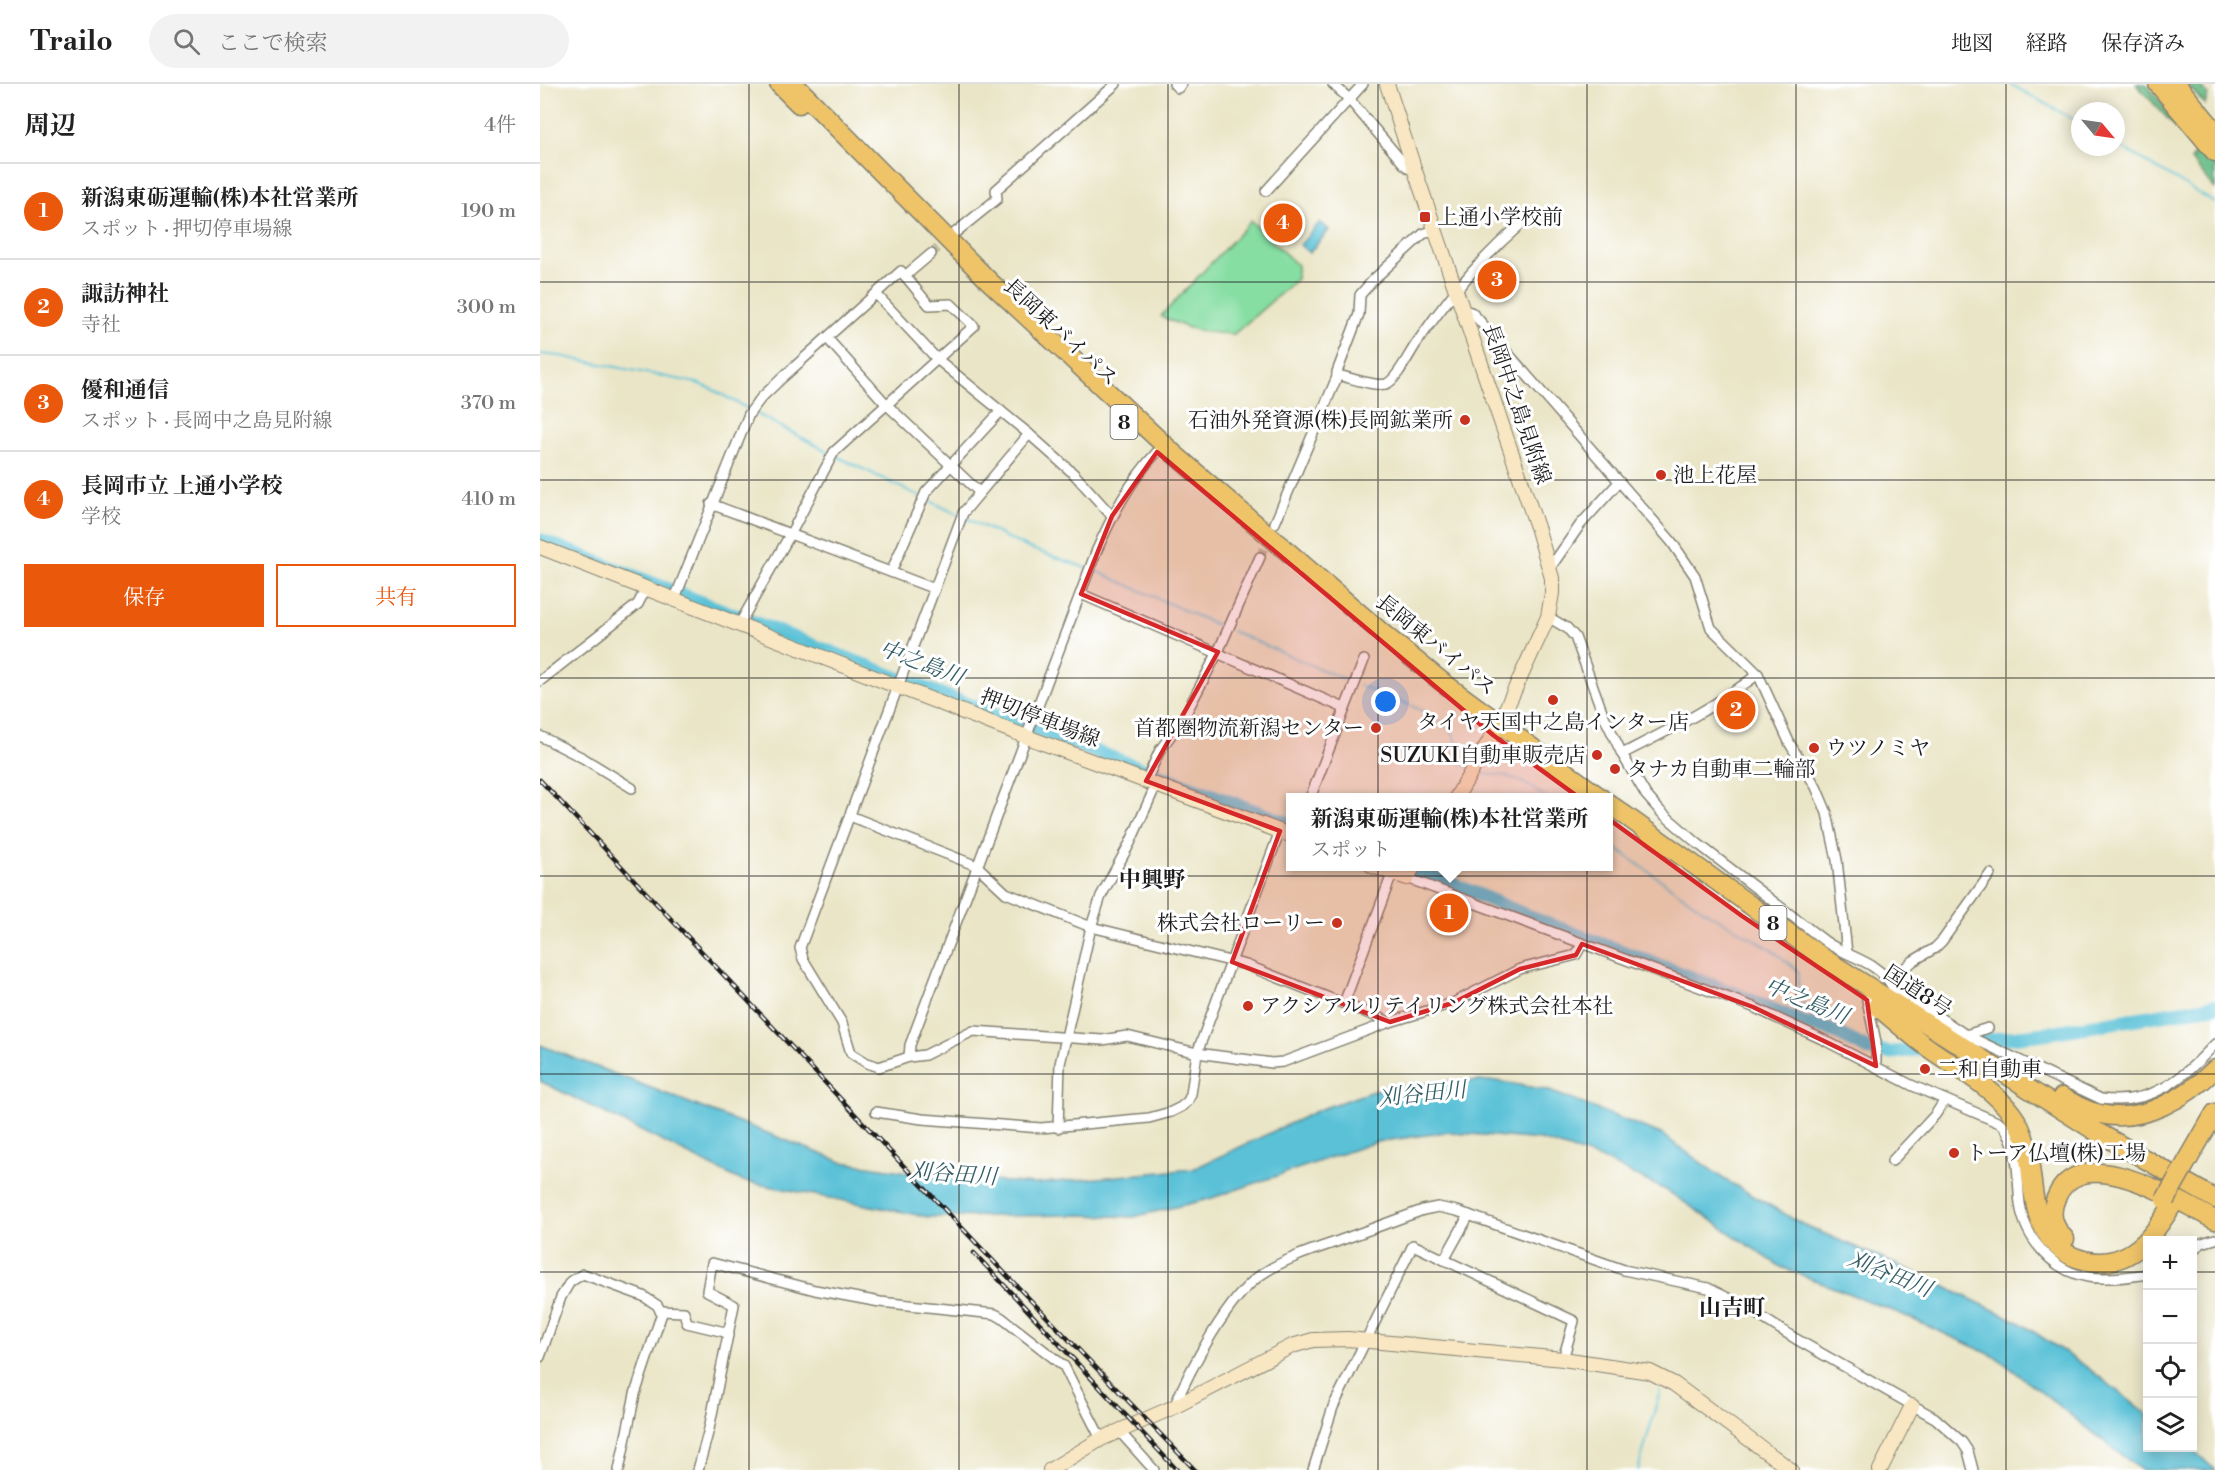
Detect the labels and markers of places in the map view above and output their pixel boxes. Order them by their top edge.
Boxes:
pin: 4 [1264,200,1302,246]
place label: 上通小学校前 [1437,205,1563,231]
marker: 上通小学校前 [1418,210,1432,224]
pin: 3 [1478,258,1516,302]
place label: 石油外発資源(株)長岡鉱業所 [1188,408,1453,434]
marker: 石油外発資源(株)長岡鉱業所 [1458,413,1472,427]
place label: 池上花屋 [1673,463,1757,489]
marker: 池上花屋 [1654,468,1668,482]
pin: 2 [1716,688,1756,732]
marker: タイヤ天国中之島インター店 [1546,693,1560,707]
place label: タイヤ天国中之島インター店 [1417,710,1689,736]
place label: 首都圏物流新潟センター [1134,716,1364,742]
marker: 首都圏物流新潟センター [1369,721,1383,735]
place label: ウツノミヤ [1826,736,1930,762]
marker: ウツノミヤ [1807,741,1821,755]
place label: SUZUKI自動車販売店 [1380,743,1585,769]
marker: SUZUKI自動車販売店 [1590,748,1604,762]
place label: タナカ自動車二輪部 [1627,757,1816,783]
marker: タナカ自動車二輪部 [1608,762,1622,776]
pin: 1 [1430,890,1468,936]
place label: 株式会社ローリー [1157,911,1325,937]
marker: 株式会社ローリー [1330,916,1344,930]
place label: アクシアルリテイリング株式会社本社 [1260,994,1613,1020]
marker: アクシアルリテイリング株式会社本社 [1241,999,1255,1013]
place label: 二和自動車 [1937,1057,2042,1083]
marker: 二和自動車 [1918,1062,1932,1076]
place label: トーア仏壇(株)工場 [1966,1141,2146,1167]
marker: トーア仏壇(株)工場 [1947,1146,1961,1160]

